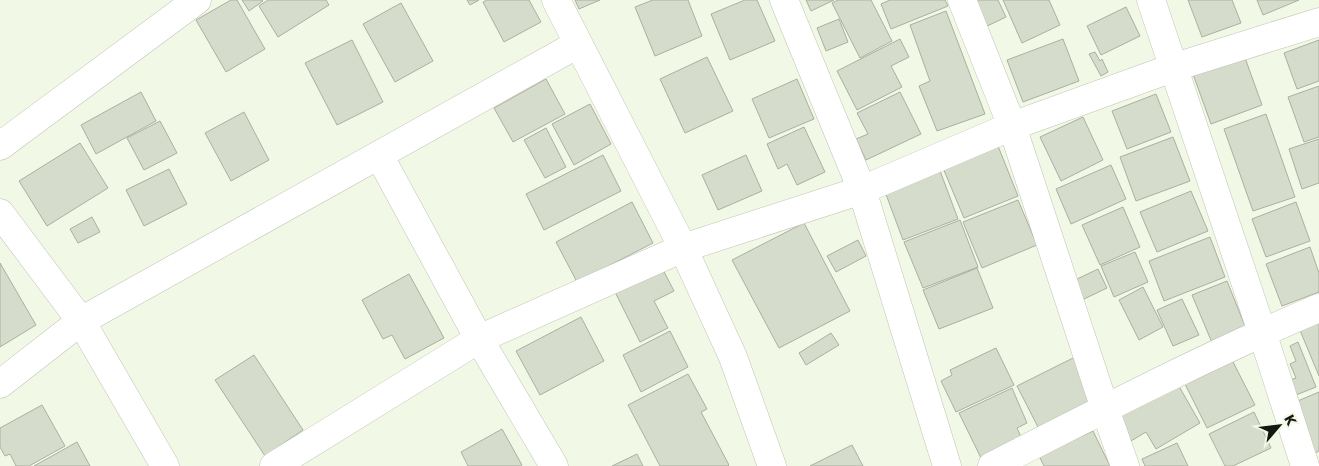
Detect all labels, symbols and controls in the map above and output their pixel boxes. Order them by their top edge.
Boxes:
north arrow [1254,401,1304,451]
text: K [1279,411,1302,429]

